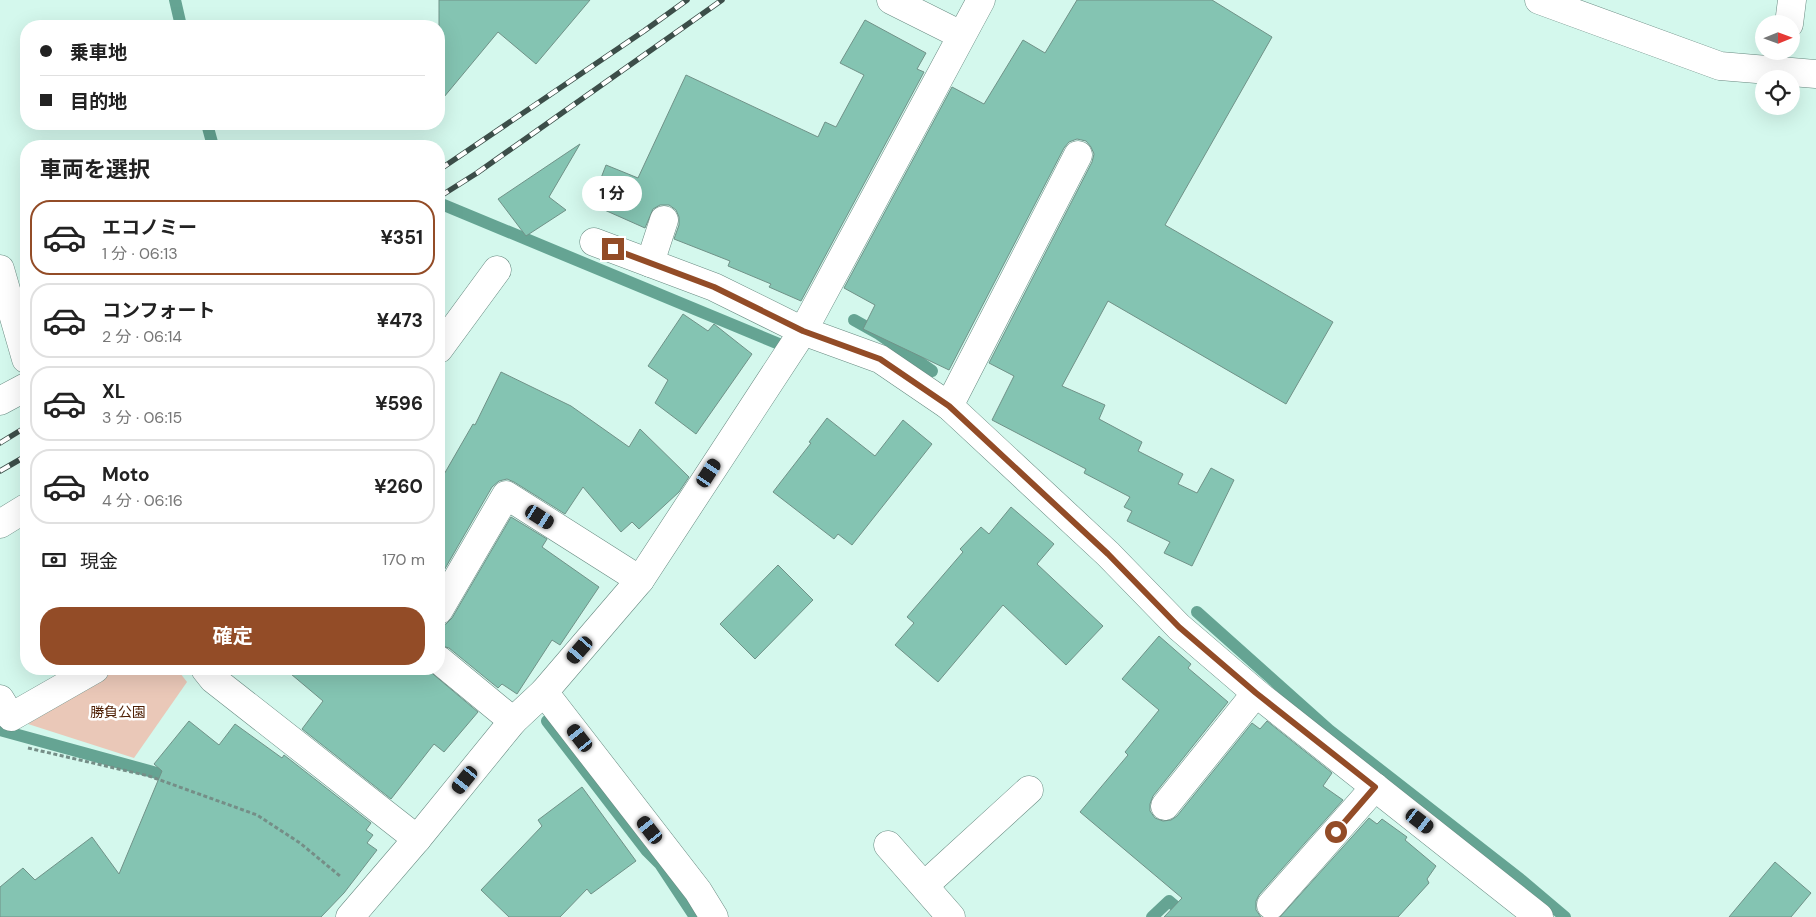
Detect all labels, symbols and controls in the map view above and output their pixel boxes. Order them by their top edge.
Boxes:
north arrow [1755,15,1800,60]
map controls [1755,15,1800,115]
text: 乗車地 [70,40,127,65]
button: locate [1755,70,1800,115]
text: 目的地 [70,89,127,114]
text: 車両を選択 [40,155,150,184]
callout: 1 分 [583,176,643,212]
text: 1 分 [599,183,625,204]
icon: car [42,215,87,260]
text: エコノミー [102,215,197,240]
text: ¥351 [380,225,423,250]
route end [602,238,624,260]
text: 1 分 · 06:13 [102,243,178,264]
icon: car [42,298,87,343]
text: コンフォート [102,298,215,323]
text: ¥473 [377,308,423,333]
text: 2 分 · 06:14 [102,326,182,347]
text: XL [102,379,125,404]
icon: car [42,381,87,426]
text: ¥596 [375,391,423,416]
text: 3 分 · 06:15 [102,407,182,428]
car [694,456,723,490]
text: Moto [102,462,150,487]
icon: car [42,464,87,509]
text: ¥260 [374,474,423,499]
text: 4 分 · 06:16 [102,490,183,511]
car [523,503,556,531]
icon: cash [40,546,68,574]
text: 現金 [80,549,118,574]
text: 170 m [382,549,425,570]
button: 確定 [40,607,425,665]
car [564,634,595,666]
park label: 勝負公園 [90,703,146,721]
car [564,722,595,754]
car [449,764,480,796]
car [1403,806,1436,836]
car [634,814,665,846]
route start [1325,821,1347,843]

